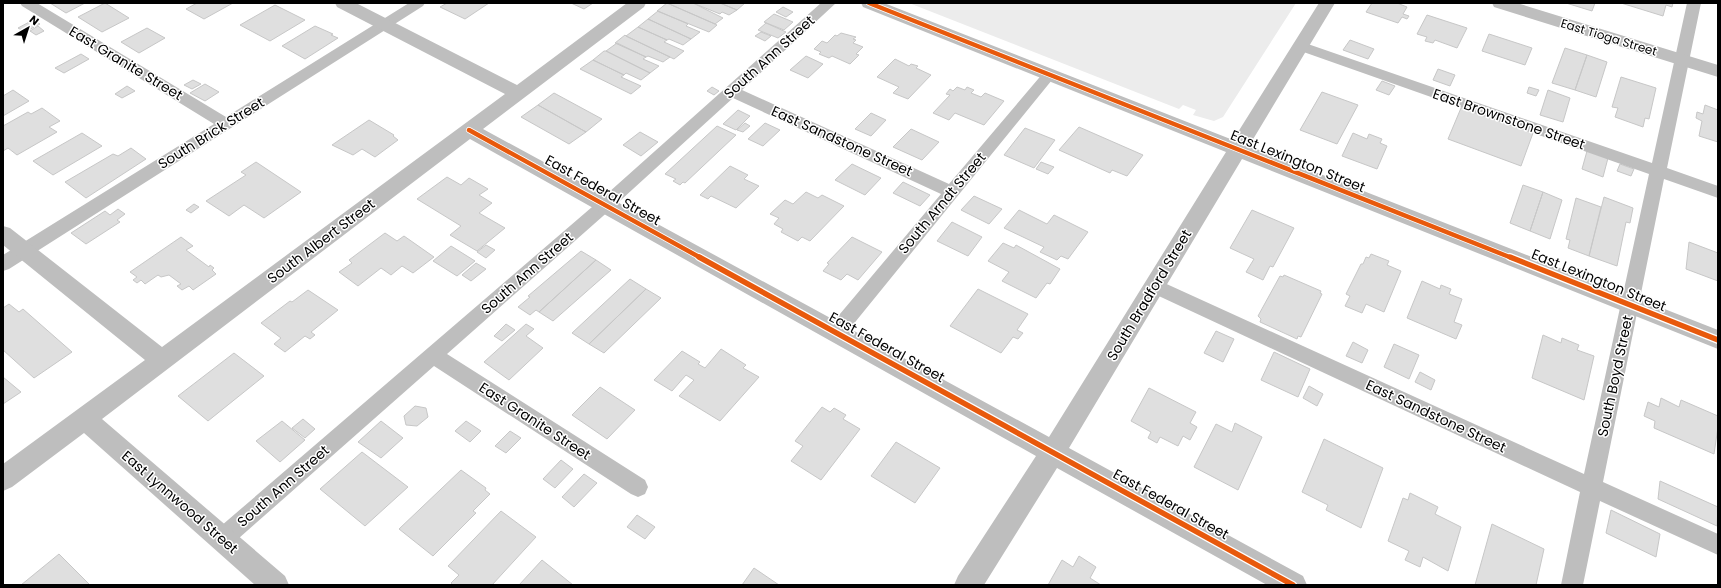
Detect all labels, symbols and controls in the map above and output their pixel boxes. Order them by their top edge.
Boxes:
north arrow [8,8,48,48]
text: N [26,11,43,29]
street label: South Ann Street [719,11,819,103]
street label: East Tioga Street [1559,14,1659,60]
street label: East Granite Street [65,21,187,105]
street label: East Brownstone Street [1430,84,1588,154]
street label: South Brick Street [154,92,268,174]
street label: East Sandstone Street [768,101,916,181]
street label: East Lexington Street [1228,125,1368,197]
street label: South Arndt Street [894,148,990,258]
street label: East Federal Street [542,150,664,230]
street label: South Albert Street [263,194,379,288]
street label: South Bradford Street [1102,226,1196,364]
street label: South Ann Street [477,227,577,319]
street label: East Lexington Street [1529,244,1669,316]
street label: East Federal Street [826,307,948,387]
street label: South Boyd Street [1592,313,1638,439]
street label: East Sandstone Street [1363,375,1509,457]
street label: East Granite Street [475,377,595,465]
street label: South Ann Street [233,440,333,532]
street label: East Lynnwood Street [118,446,242,558]
street label: East Federal Street [1110,464,1232,544]

